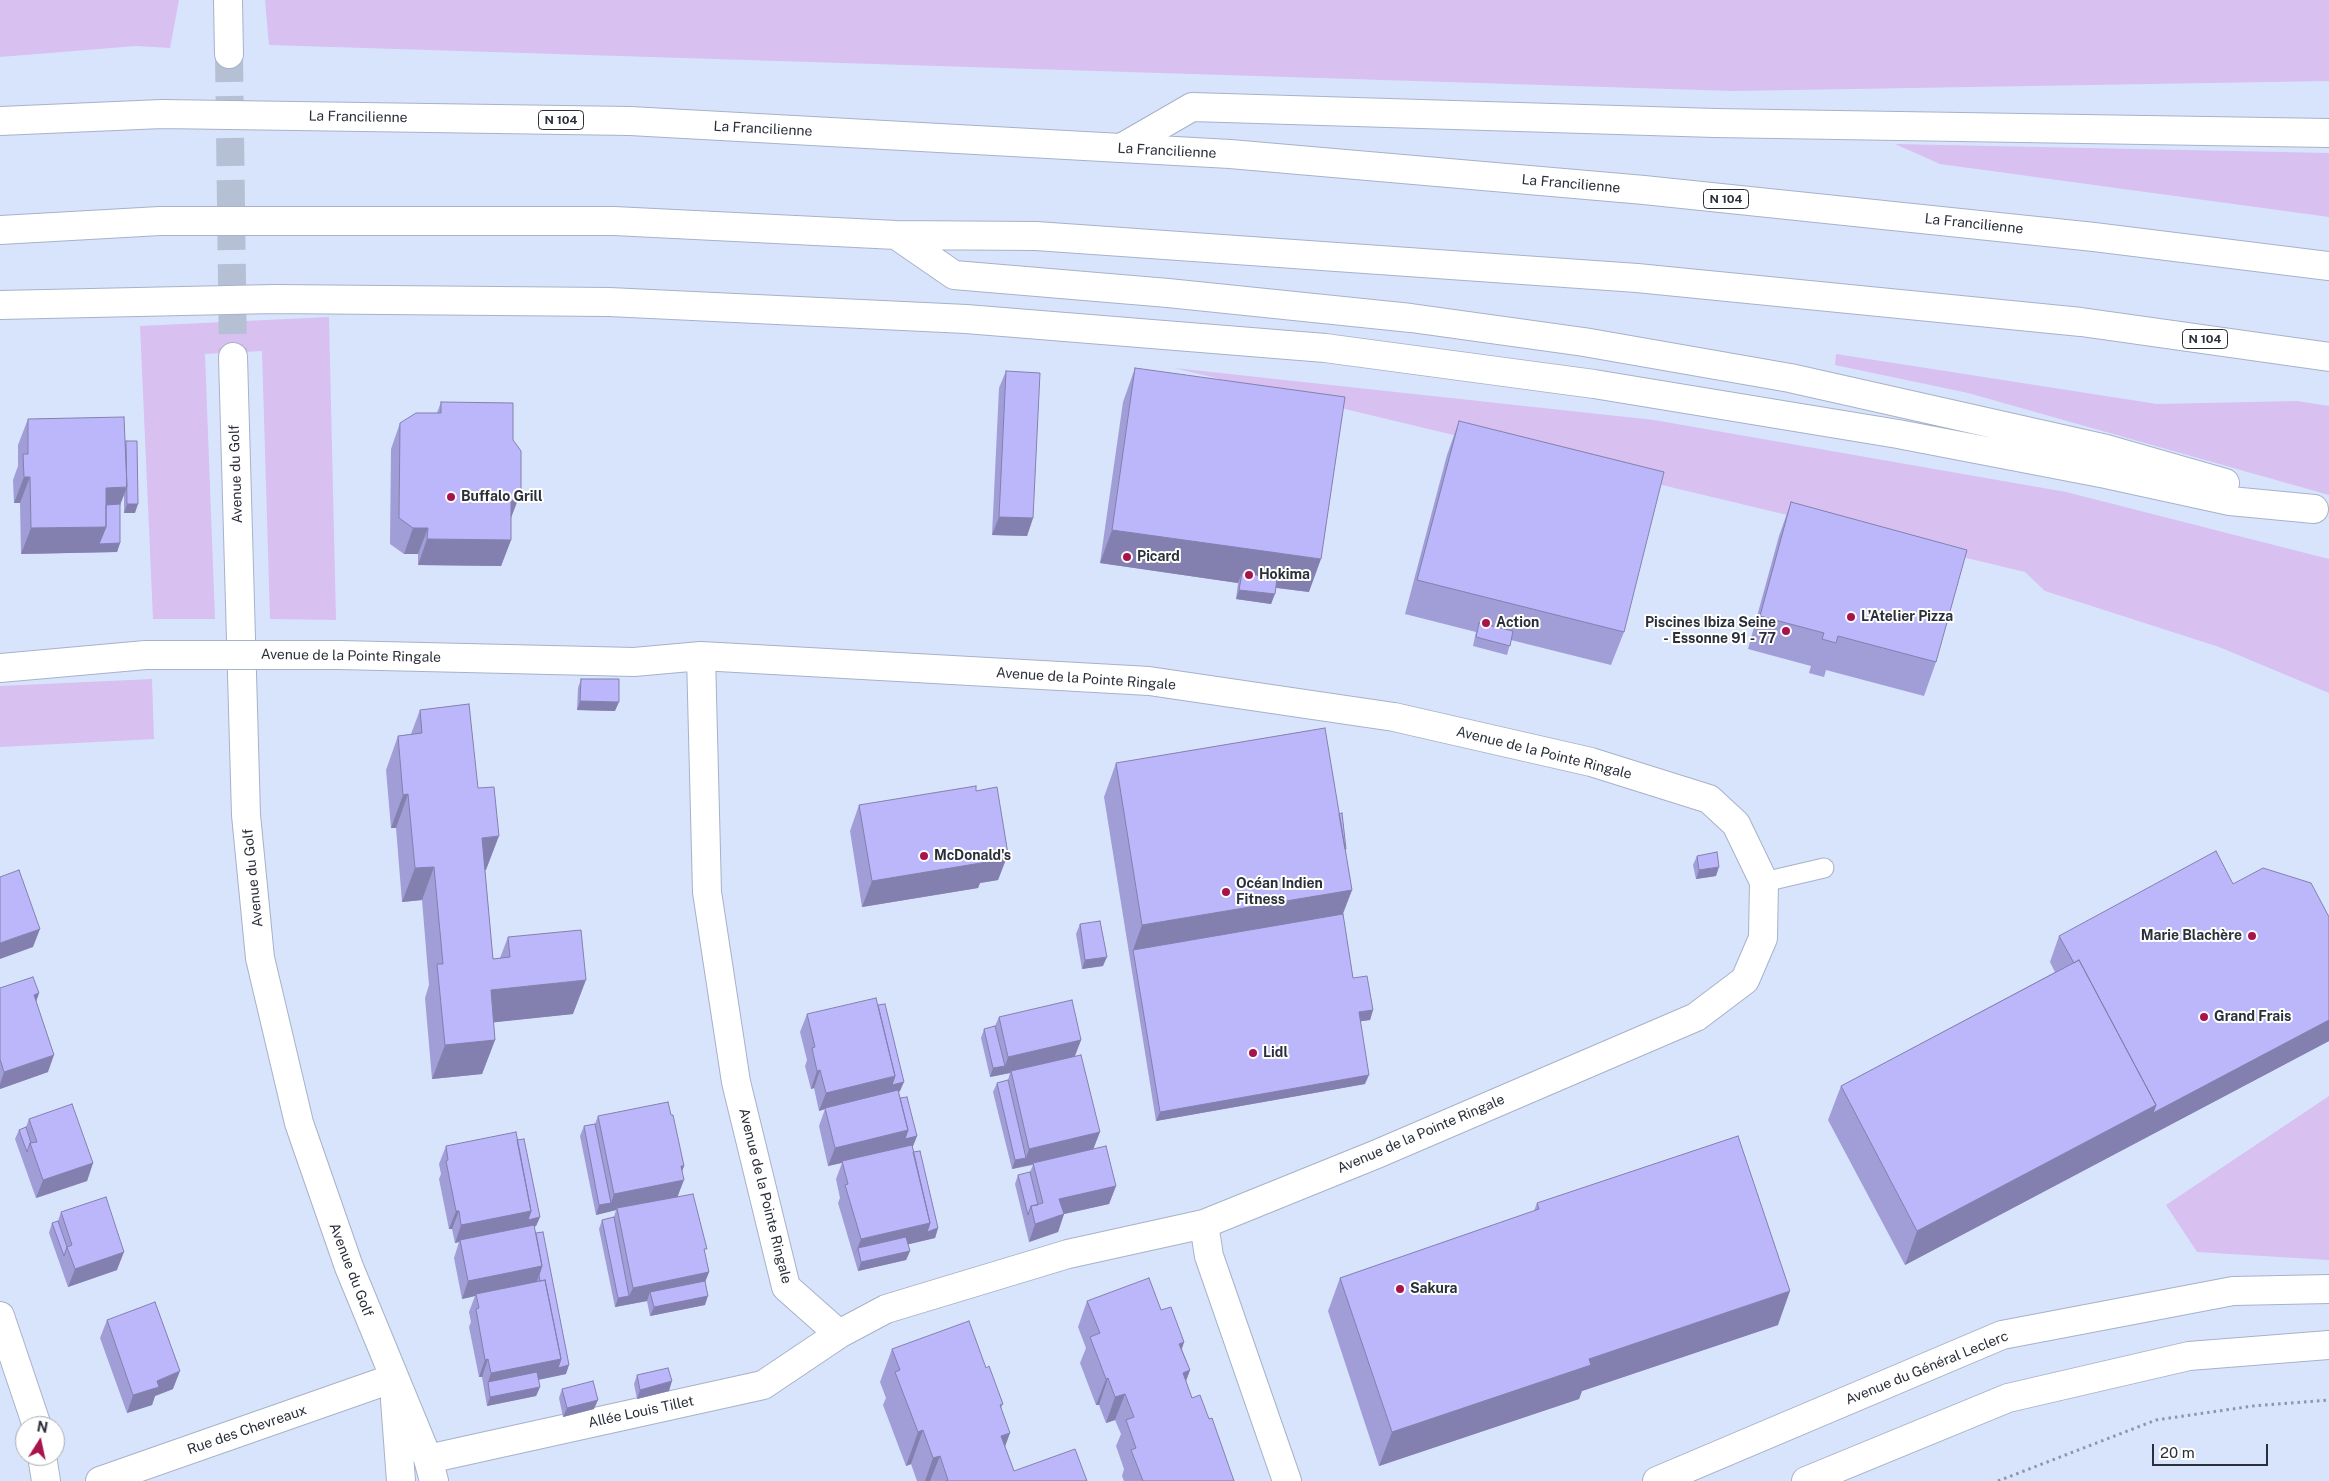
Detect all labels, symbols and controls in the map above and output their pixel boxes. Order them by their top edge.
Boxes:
street label: La Francilienne [308,108,408,126]
road number: N 104 [538,110,584,130]
street label: La Francilienne [713,118,813,140]
street label: La Francilienne [1117,140,1217,162]
street label: La Francilienne [1521,171,1621,197]
road number: N 104 [1704,190,1748,208]
street label: La Francilienne [1924,210,2024,238]
road number: N 104 [2182,329,2228,348]
street label: Avenue du Golf [226,424,246,524]
place label: Buffalo Grill [461,489,543,505]
marker: Buffalo Grill [445,491,457,503]
place label: Picard [1137,549,1180,565]
marker: Picard [1121,551,1133,563]
place label: Hokima [1259,567,1310,583]
marker: Hokima [1243,569,1255,581]
place label: L’Atelier Pizza [1861,609,1953,625]
marker: L’Atelier Pizza [1845,611,1857,623]
place label: Action [1496,615,1539,631]
place label: Piscines Ibiza Seine - Essonne 91 - 77 [1645,615,1776,648]
marker: Action [1480,617,1492,629]
marker: Piscines Ibiza Seine - Essonne 91 - 77 [1780,625,1792,637]
street label: Avenue de la Pointe Ringale [261,646,441,666]
street label: Avenue de la Pointe Ringale [996,664,1176,694]
street label: Avenue de la Pointe Ringale [1455,723,1633,783]
street label: Avenue du Golf [239,828,267,928]
place label: McDonald's [934,848,1011,864]
marker: McDonald's [918,850,930,862]
place label: Océan Indien Fitness [1236,876,1323,909]
marker: Océan Indien Fitness [1220,886,1232,898]
place label: Marie Blachère [2141,928,2242,944]
marker: Marie Blachère [2246,930,2258,942]
place label: Grand Frais [2214,1009,2291,1025]
marker: Grand Frais [2198,1011,2210,1023]
place label: Lidl [1263,1045,1288,1061]
marker: Lidl [1247,1047,1259,1059]
street label: Avenue de la Pointe Ringale [1335,1091,1507,1177]
street label: Avenue de la Pointe Ringale [735,1107,795,1285]
street label: Avenue du Golf [325,1221,377,1319]
place label: Sakura [1410,1281,1457,1297]
marker: Sakura [1394,1283,1406,1295]
street label: Avenue du Général Leclerc [1843,1328,2011,1408]
street label: Allée Louis Tillet [587,1393,695,1431]
street label: Rue des Chevreaux [185,1402,309,1458]
north arrow [15,1416,65,1466]
text: N [36,1418,49,1436]
scale bar [2154,1434,2270,1466]
text: 20 m [2160,1444,2195,1461]

